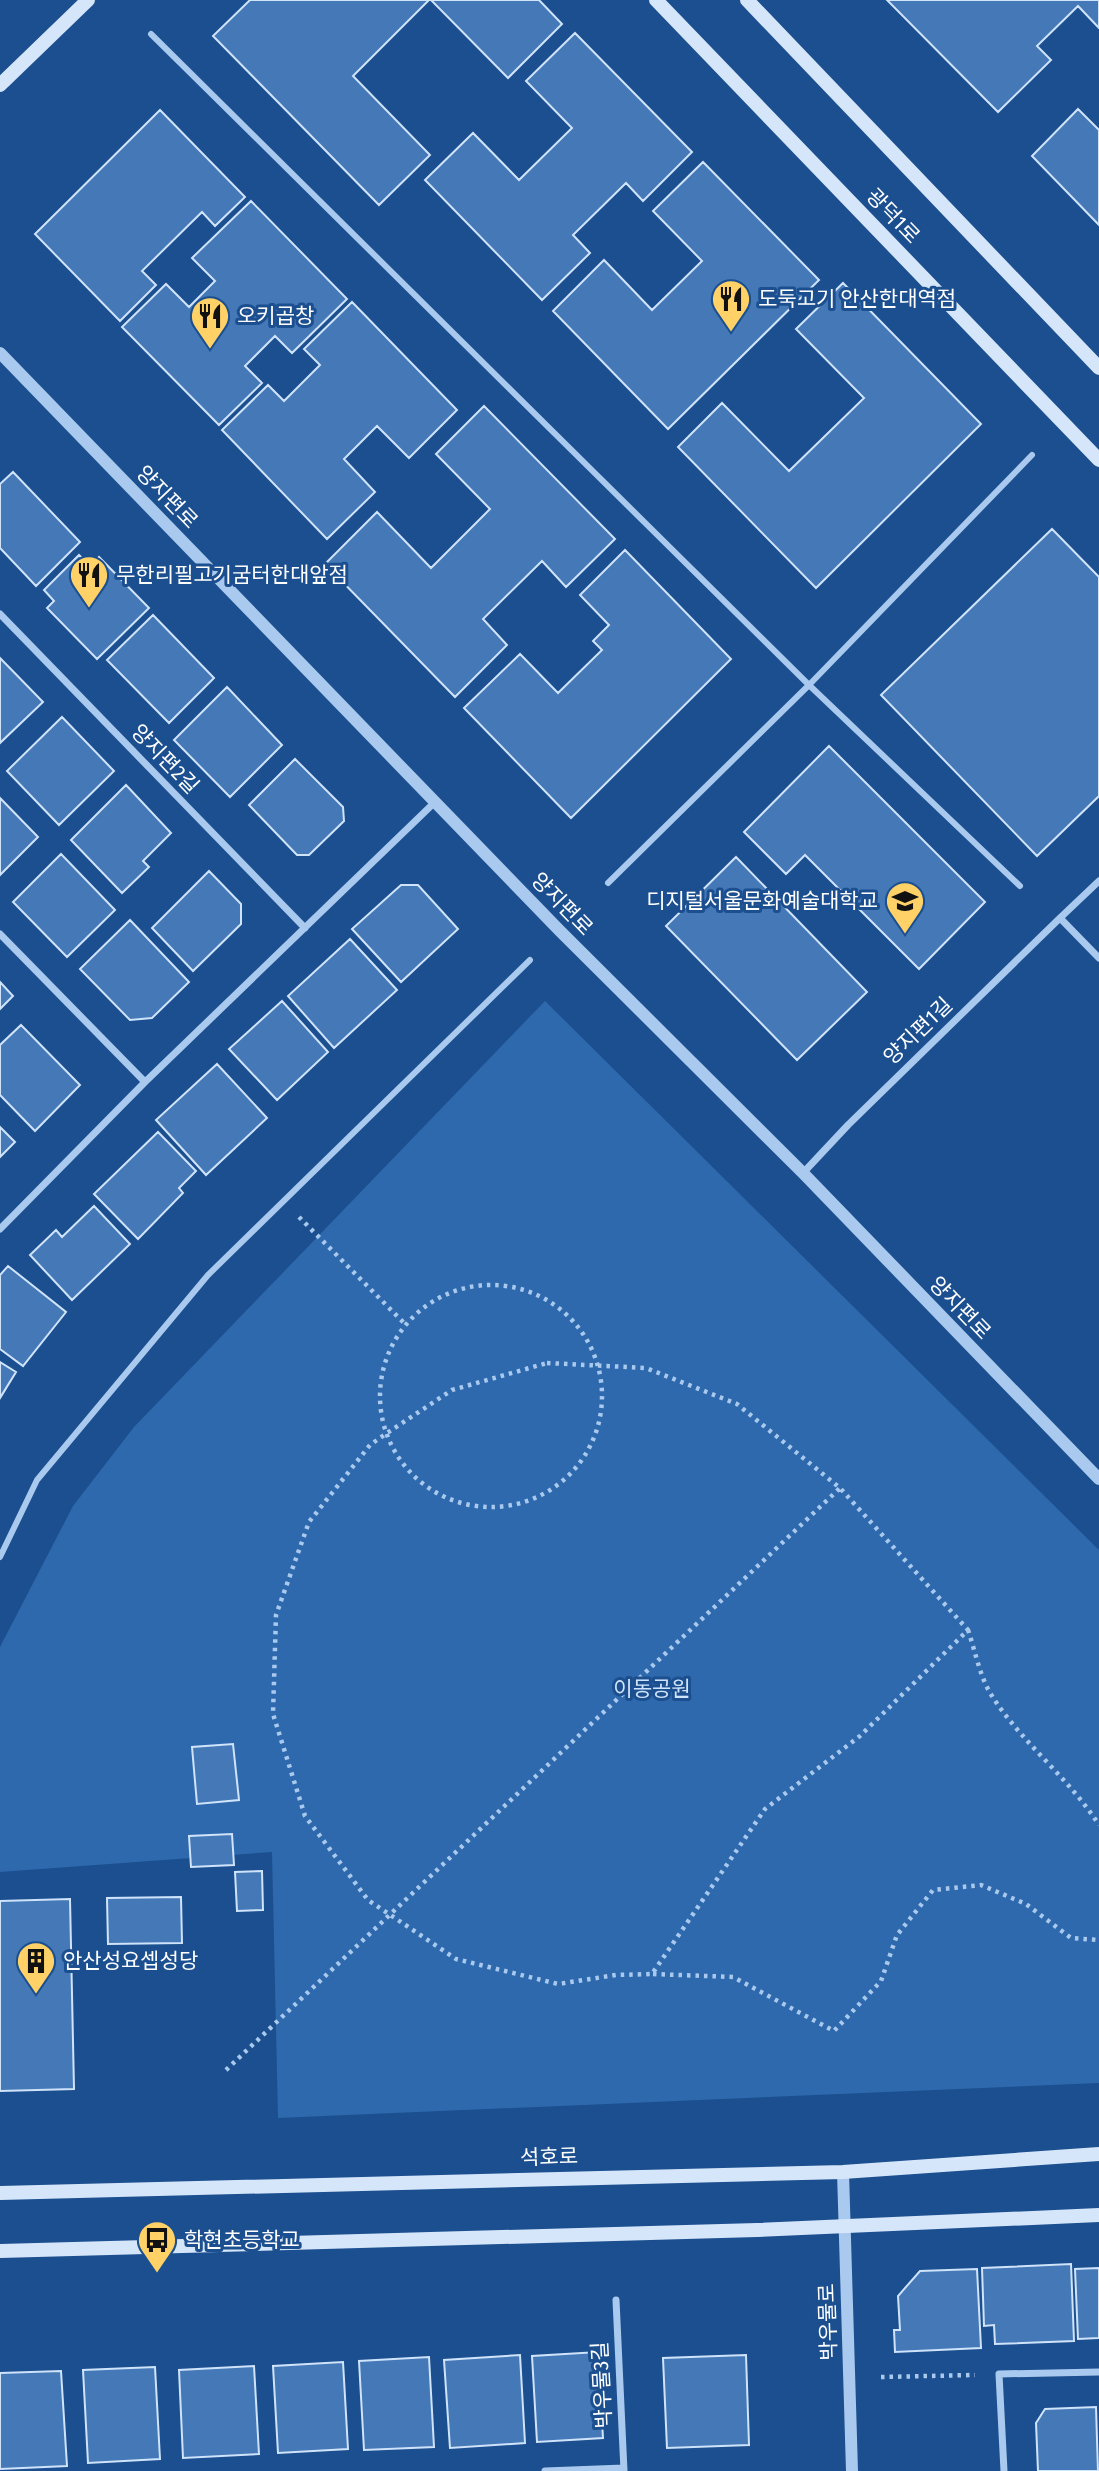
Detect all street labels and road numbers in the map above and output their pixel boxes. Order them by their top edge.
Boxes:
street label: 광덕1로 [861,183,925,249]
street label: 양지편로 [131,460,203,534]
street label: 양지편2길 [126,719,204,799]
street label: 양지편로 [526,867,598,941]
street label: 양지편1길 [878,992,958,1070]
street label: 양지편로 [924,1271,996,1345]
street label: 석호로 [520,2143,578,2171]
street label: 박우물로 [814,2283,842,2361]
street label: 박우물3길 [587,2341,617,2429]

